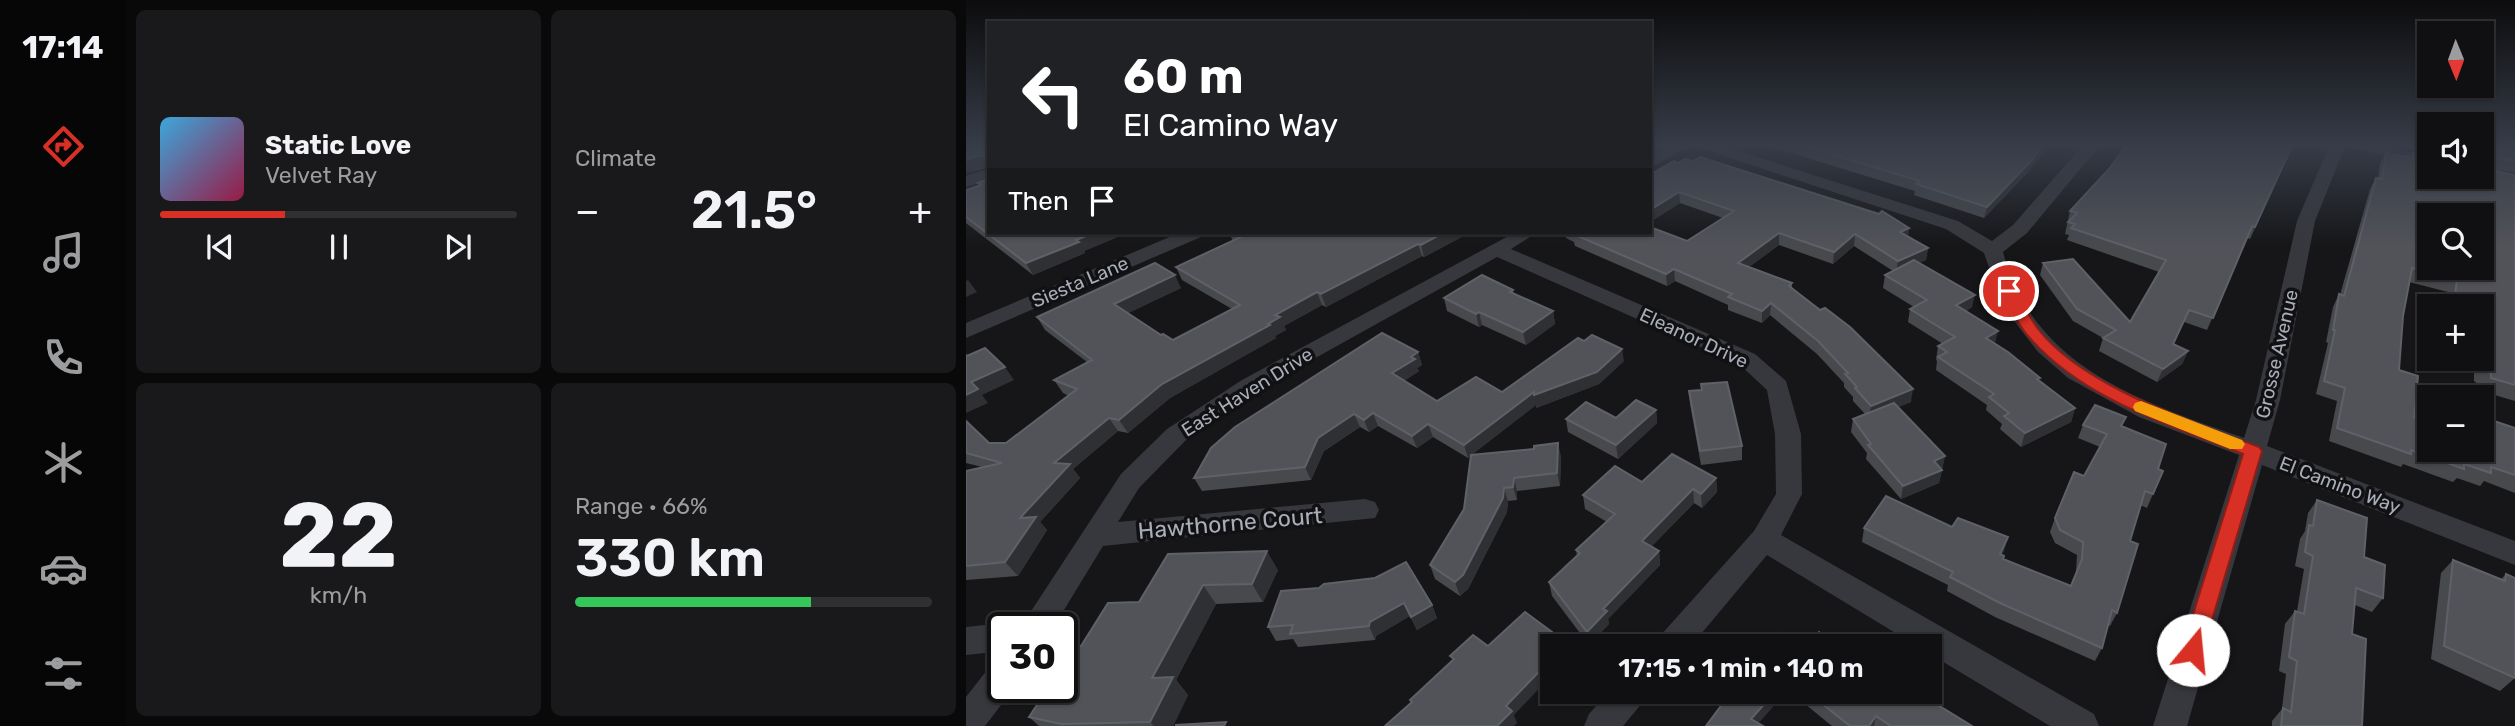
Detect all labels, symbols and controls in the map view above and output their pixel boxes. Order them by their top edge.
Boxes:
north arrow [2417,21,2494,98]
map controls [2417,21,2494,462]
text: 17:14 [22,28,104,66]
text: 60 m [1123,47,1244,105]
icon: left [1008,49,1099,140]
text: El Camino Way [1123,106,1338,144]
button: sound [2417,112,2494,189]
icon: directions [39,122,88,171]
text: Static Love [265,130,411,161]
text: Climate [575,144,656,172]
text: Velvet Ray [265,161,377,189]
text: 21.5° [691,179,817,241]
icon: arrive [1083,182,1121,220]
text: Then [1008,186,1069,217]
text: − [575,188,600,234]
text: + [908,188,932,234]
button: search [2417,203,2494,280]
icon: music [39,228,88,277]
icon: previous [201,228,239,266]
icon: pause [320,228,358,266]
icon: next [439,228,477,266]
street label: Siesta Lane [1028,251,1132,313]
pin [1979,261,2039,321]
icon: arrive [1990,272,2028,310]
street label: Grosse Avenue [2251,287,2303,421]
button: + [2417,294,2494,371]
street label: Eleanor Drive [1636,303,1752,373]
icon: phone [39,333,88,382]
street label: East Haven Drive [1177,342,1317,442]
button: − [2417,385,2494,462]
icon: climate [39,438,88,487]
street label: El Camino Way [2276,451,2404,519]
text: 22 [279,481,398,589]
text: Range · 66% [575,492,707,520]
street label: Hawthorne Court [1137,501,1323,545]
text: 330 km [575,527,765,589]
icon: car [39,544,88,593]
text: km/h [310,581,367,609]
speed limit sign: 30 [987,612,1078,703]
position arrow [2156,613,2230,687]
icon: filters [39,649,88,698]
text: 17:15 · 1 min · 140 m [1618,653,1864,684]

